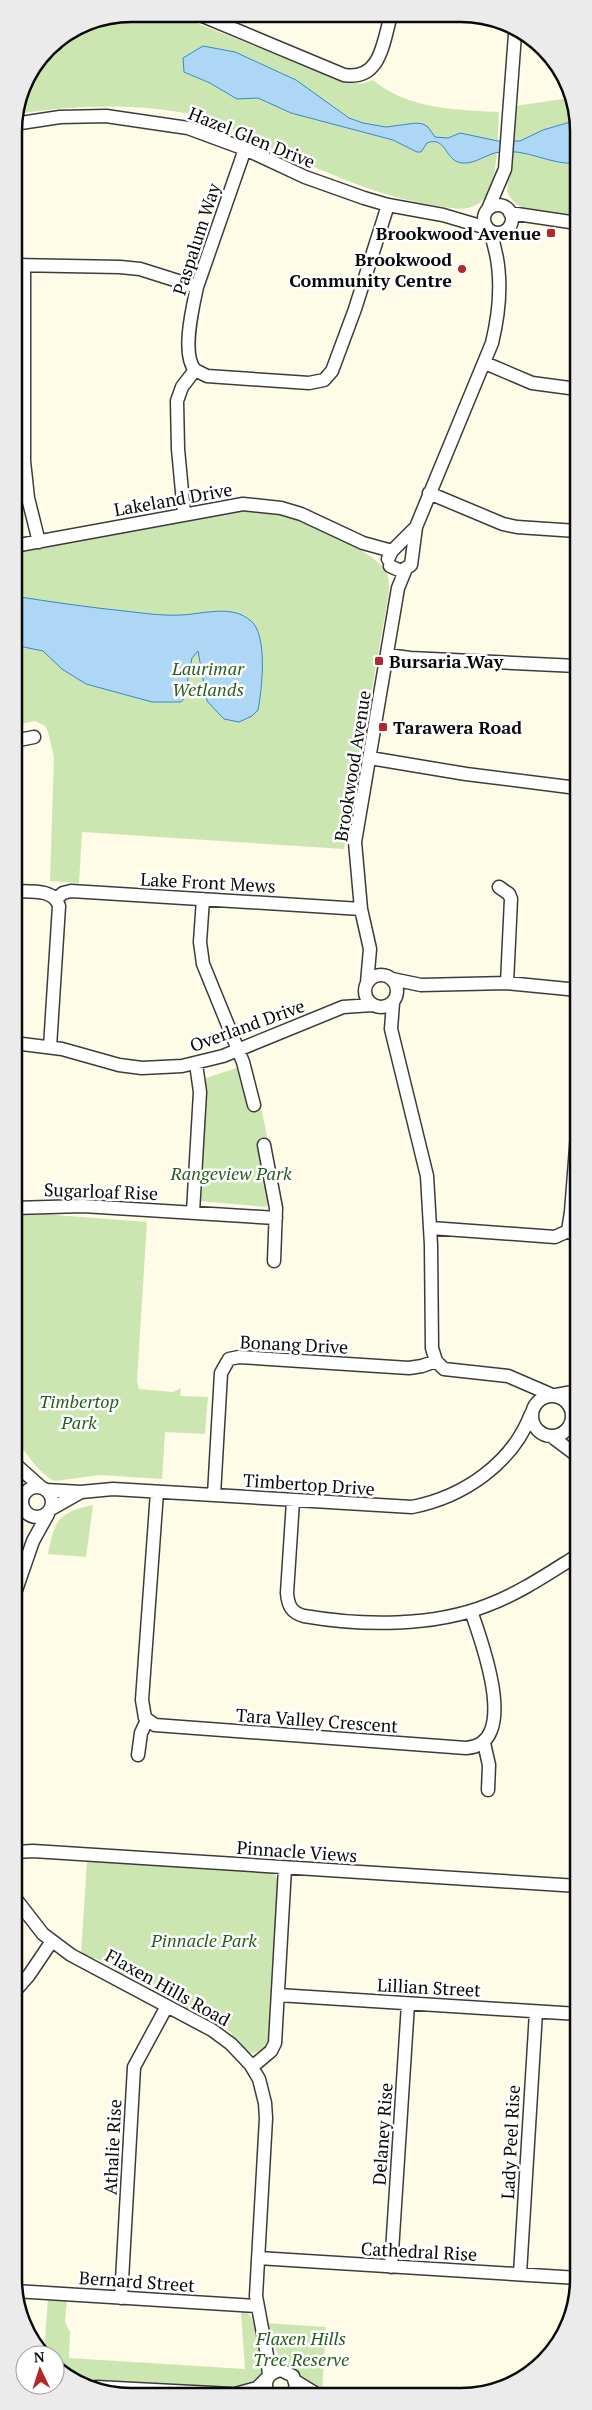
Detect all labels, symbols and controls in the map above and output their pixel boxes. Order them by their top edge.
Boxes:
street label: Hazel Glen Drive [185,101,319,173]
street label: Paspalum Way [167,179,226,298]
place label: Brookwood Avenue [376,221,541,245]
marker: Brookwood Avenue [545,227,557,239]
place label: Brookwood Community Centre [289,247,452,292]
marker: Brookwood Community Centre [456,263,468,275]
street label: Lakeland Drive [112,477,234,521]
place label: Bursaria Way [389,649,504,673]
marker: Bursaria Way [373,655,385,667]
park label: Laurimar Wetlands [171,656,245,701]
street label: Brookwood Avenue [328,689,376,843]
place label: Tarawera Road [393,715,522,739]
marker: Tarawera Road [377,721,389,733]
street label: Lake Front Mews [140,866,276,898]
street label: Overland Drive [186,993,308,1057]
park label: Rangeview Park [169,1161,292,1185]
street label: Sugarloaf Rise [44,1177,158,1205]
street label: Bonang Drive [239,1329,349,1359]
park label: Timbertop Park [39,1389,119,1434]
street label: Timbertop Drive [242,1467,376,1501]
street label: Tara Valley Crescent [235,1702,399,1738]
street label: Pinnacle Views [236,1835,358,1867]
park label: Pinnacle Park [150,1928,257,1952]
street label: Flaxen Hills Road [101,1943,235,2031]
street label: Lillian Street [377,1972,482,2002]
street label: Delaney Rise [366,2082,398,2186]
street label: Lady Peel Rise [495,2084,525,2200]
street label: Athalie Rise [98,2099,126,2195]
street label: Cathedral Rise [360,2236,478,2266]
street label: Bernard Street [78,2265,196,2297]
park label: Flaxen Hills Tree Reserve [253,2326,349,2371]
north arrow [15,2345,65,2395]
text: N [33,2347,45,2366]

